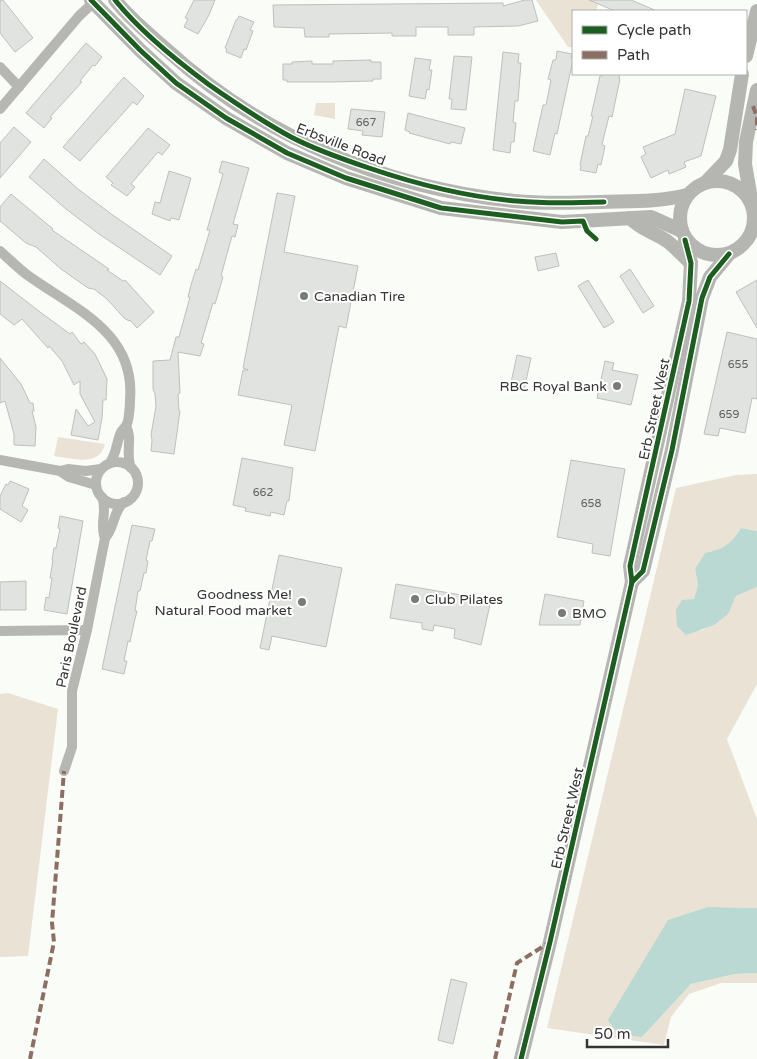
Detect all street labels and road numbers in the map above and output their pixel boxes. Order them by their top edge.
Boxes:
street label: Erbsville Road [294,120,388,169]
street label: Erb Street West [635,356,674,462]
street label: Paris Boulevard [52,585,91,689]
street label: Erb Street West [548,765,588,871]

